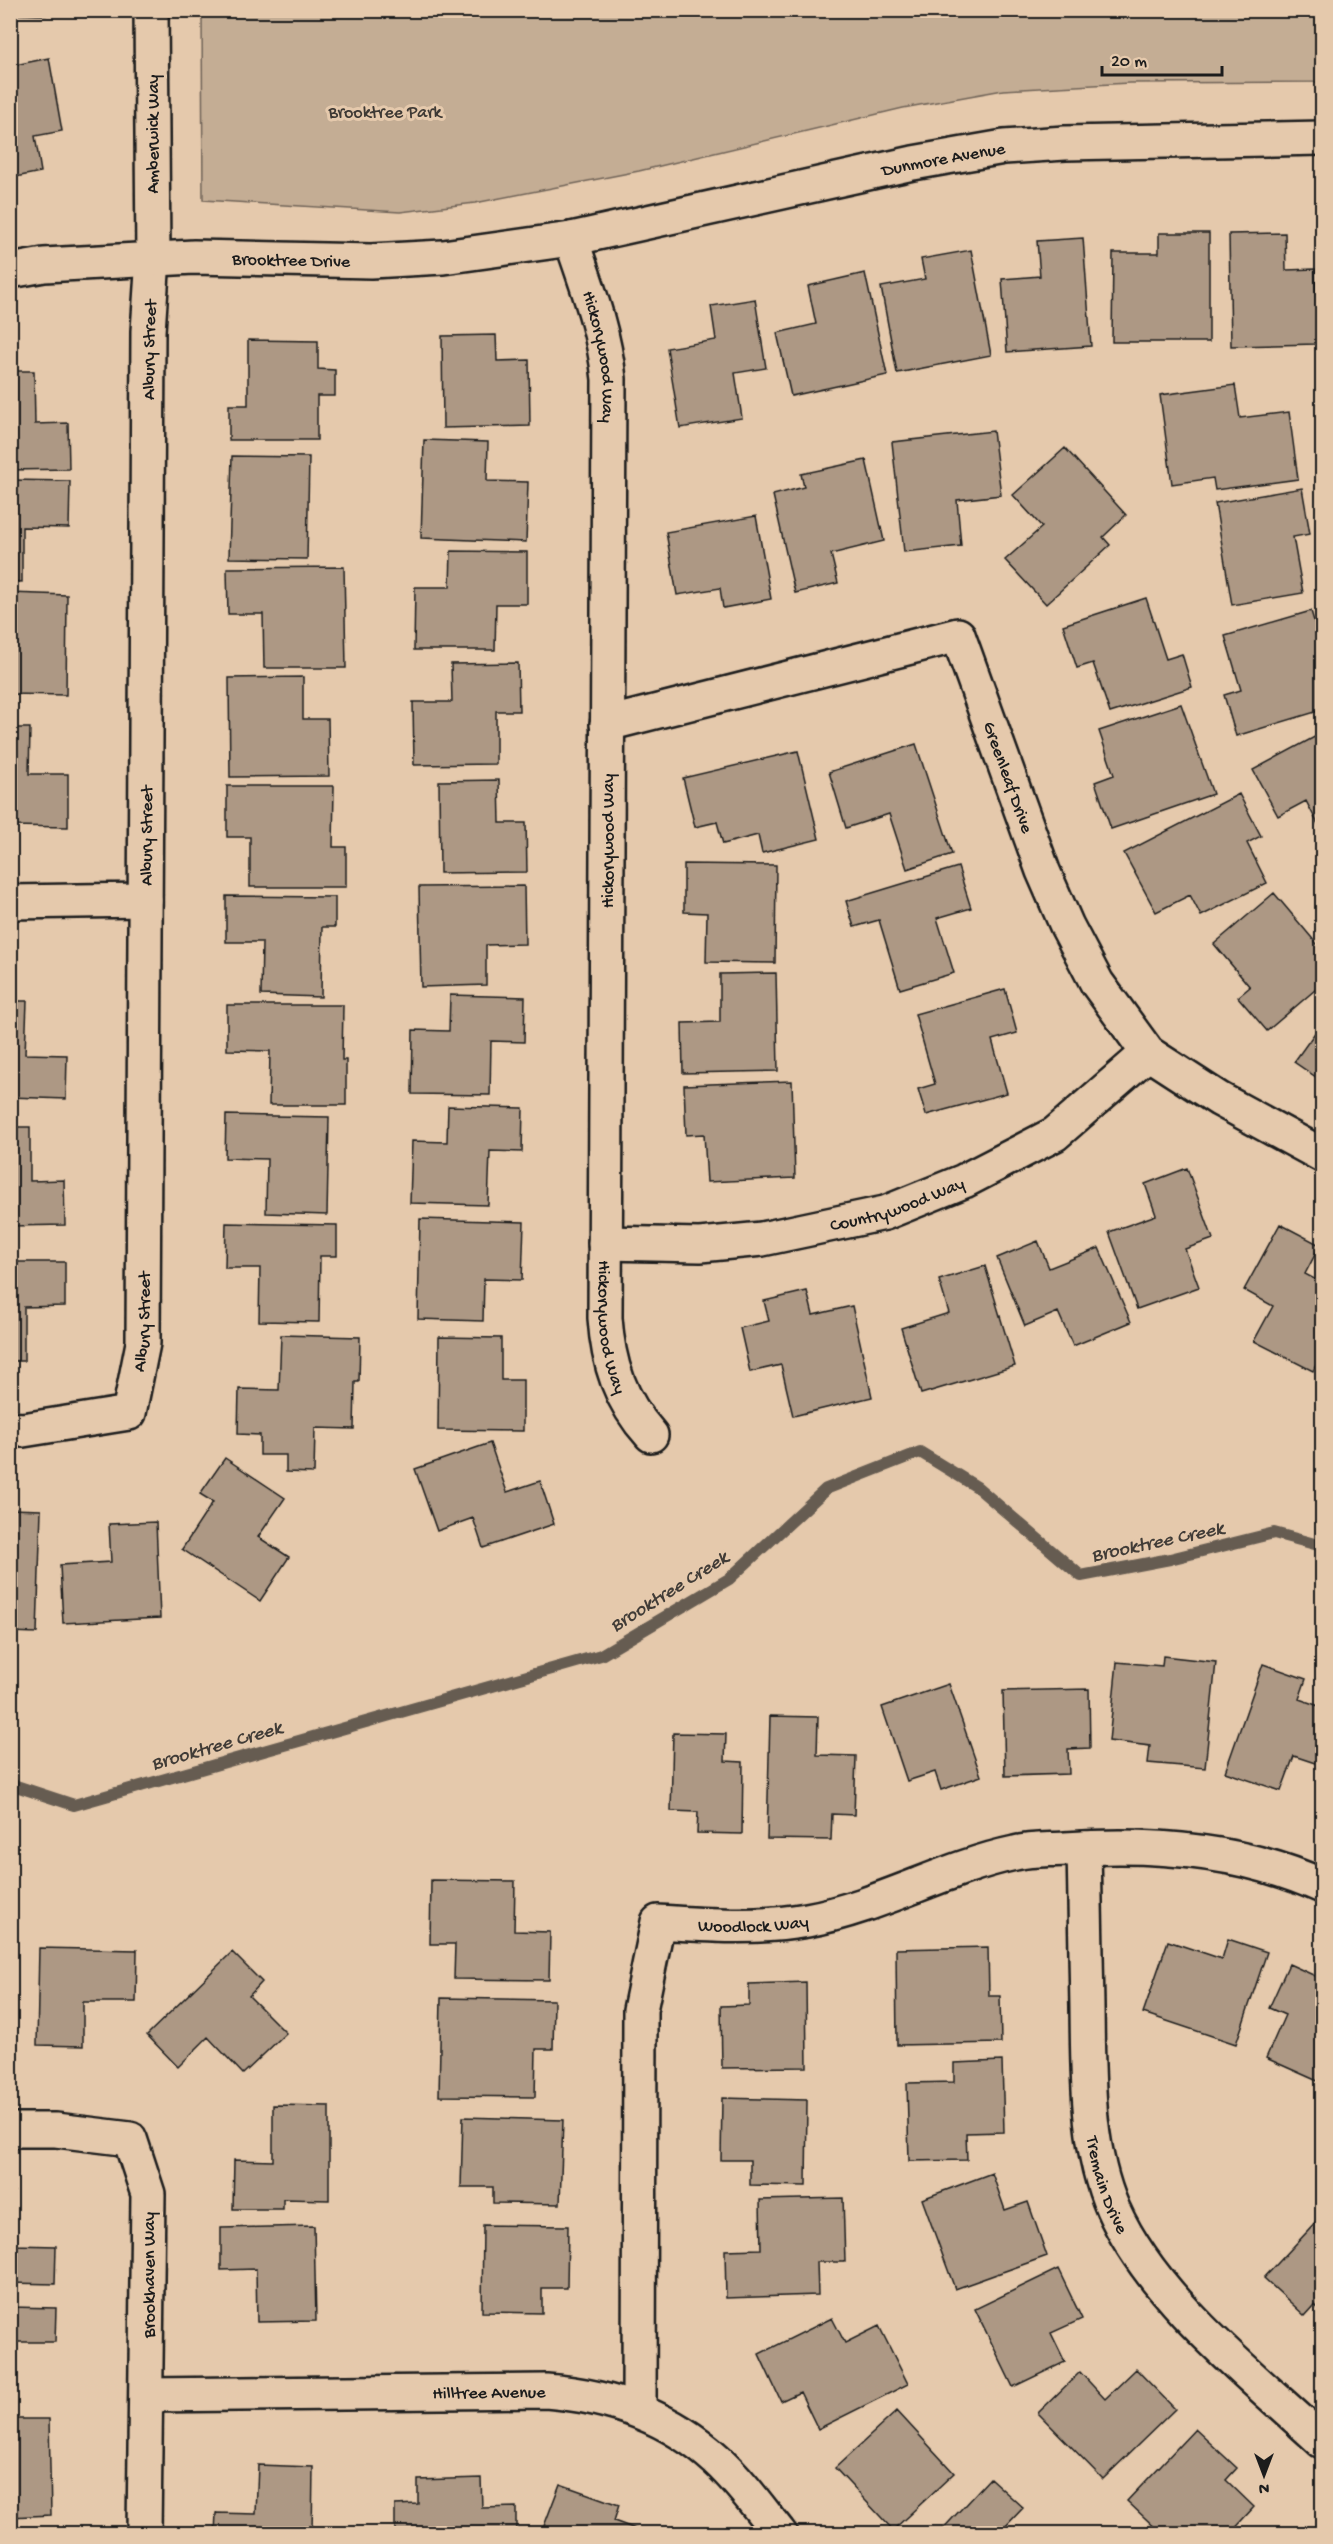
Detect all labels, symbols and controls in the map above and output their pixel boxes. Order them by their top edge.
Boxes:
scale bar [1102,39,1222,77]
text: 20 m [1111,52,1147,73]
street label: Amberwick Way [144,74,165,193]
park label: Brooktree Park [327,103,444,124]
street label: Dunmore Avenue [879,139,1008,183]
street label: Brooktree Drive [231,250,351,274]
street label: Hickorywood Way [576,288,617,423]
street label: Albury Street [140,298,163,400]
street label: Greenleaf Drive [977,719,1037,837]
street label: Hickorywood Way [599,774,620,908]
street label: Albury Street [137,784,159,886]
street label: Countrywood Way [828,1174,968,1237]
street label: Hickorywood Way [592,1260,630,1398]
street label: Albury Street [130,1270,157,1374]
water label: Brooktree Creek [1089,1518,1228,1569]
water label: Brooktree Creek [606,1546,735,1639]
water label: Brooktree Creek [149,1717,287,1777]
street label: Woodlock Way [697,1912,810,1939]
street label: Tremain Drive [1080,2134,1132,2239]
street label: Brookhaven Way [140,2212,161,2339]
street label: Hilltree Avenue [432,2383,546,2405]
north arrow [1234,2445,1294,2505]
text: N [1258,2477,1269,2496]

